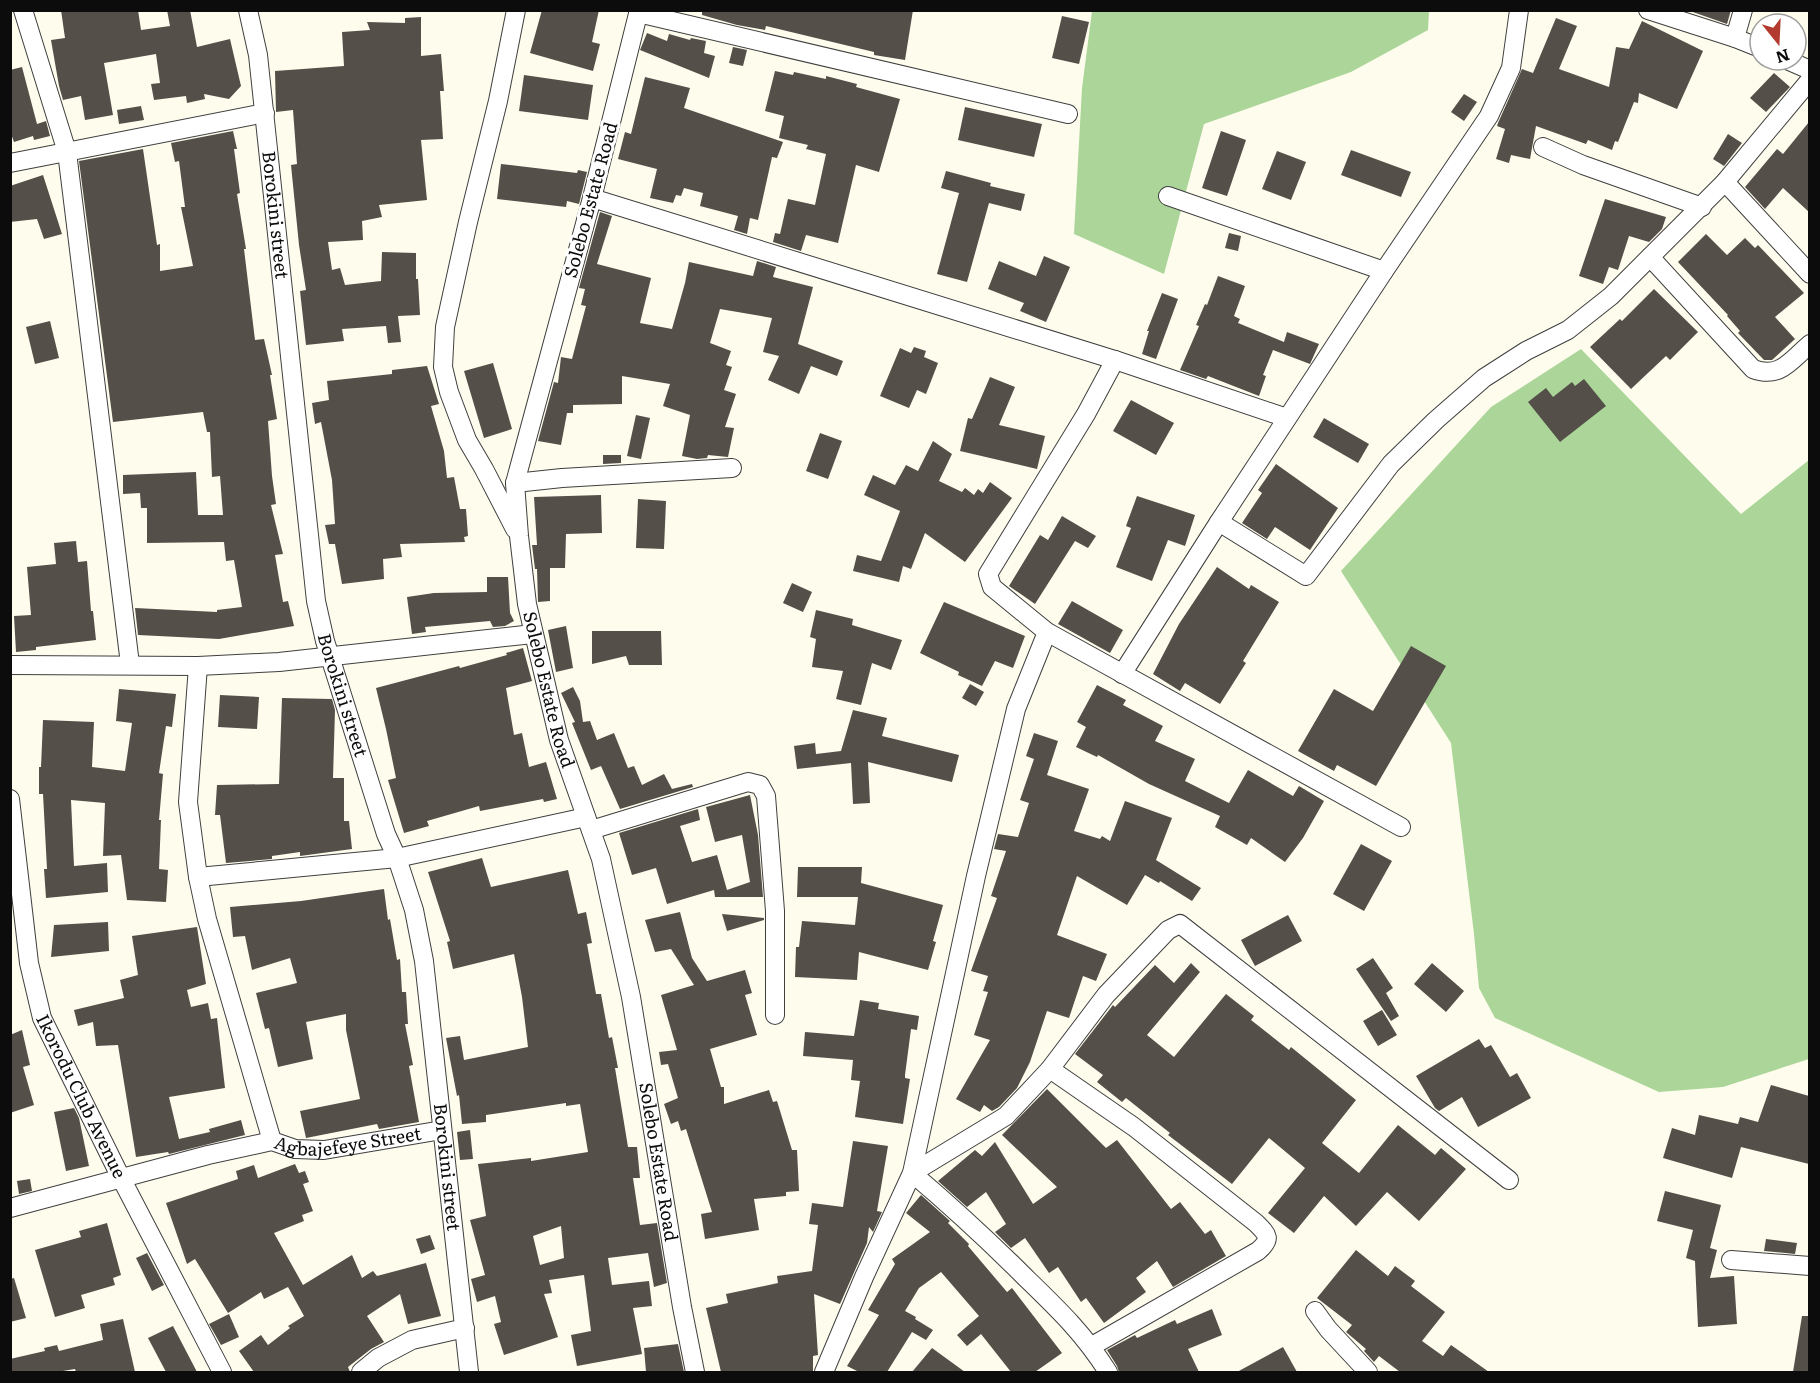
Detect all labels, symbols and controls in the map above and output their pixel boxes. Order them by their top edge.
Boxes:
north arrow [1748,12,1808,72]
text: N [1773,44,1793,71]
street label: Solebo Estate Road [556,119,623,281]
street label: Borokini street [256,150,297,281]
street label: Solebo Estate Road [517,609,583,771]
street label: Borokini street [312,631,376,761]
street label: Ikorodu Club Avenue [30,1009,134,1182]
street label: Solebo Estate Road [633,1080,686,1243]
street label: Borokini street [428,1102,469,1233]
street label: Agbajefeye Street [271,1119,424,1162]

